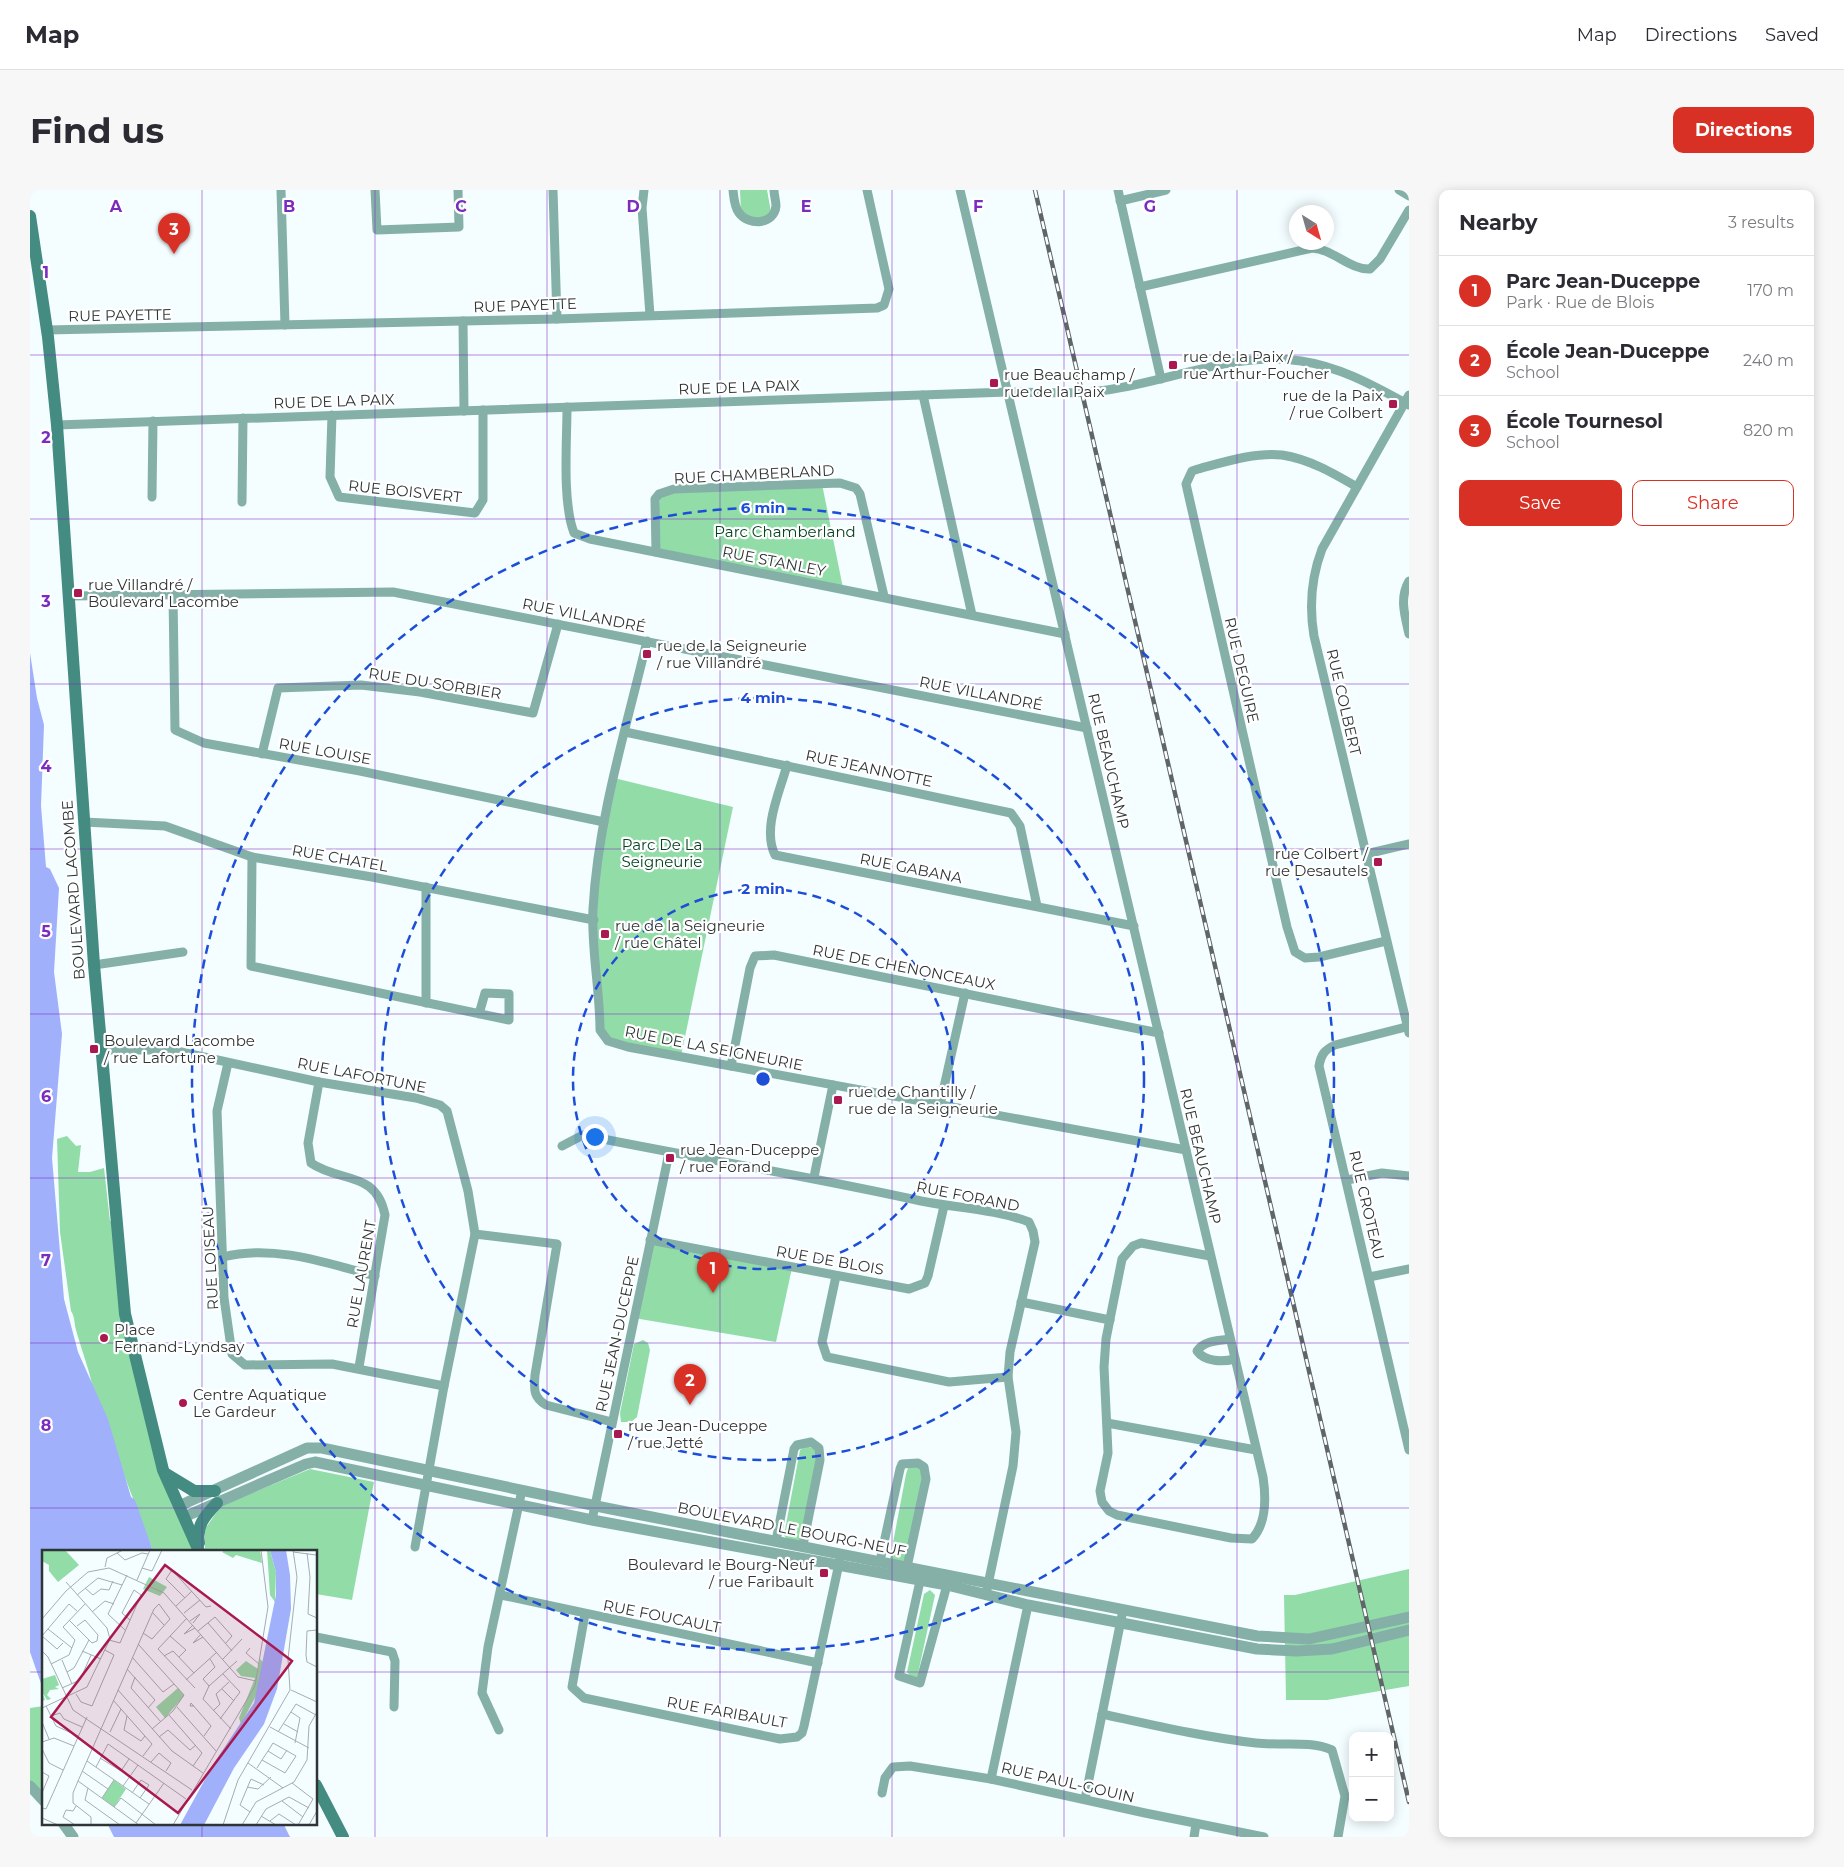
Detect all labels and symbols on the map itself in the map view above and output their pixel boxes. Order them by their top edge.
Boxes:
text: A [109,197,123,216]
text: B [283,197,295,216]
text: C [455,197,467,216]
text: D [626,197,640,216]
text: E [801,197,811,216]
text: F [973,197,983,216]
text: G [1144,197,1156,216]
north arrow [1289,205,1334,250]
pin: 3 [158,213,190,254]
text: 1 [43,263,49,282]
street label: RUE PAYETTE [473,294,577,316]
street label: RUE PAYETTE [68,305,172,325]
place label: rue de la Paix / rue Arthur-Foucher [1183,347,1329,383]
marker: rue de la Paix / rue Arthur-Foucher [1167,359,1179,371]
place label: rue Beauchamp / rue de la Paix [1004,365,1135,401]
street label: RUE DE LA PAIX [678,375,800,399]
marker: rue Beauchamp / rue de la Paix [988,377,1000,389]
place label: rue de la Paix / rue Colbert [1282,386,1383,422]
street label: RUE DE LA PAIX [273,389,395,413]
marker: rue de la Paix / rue Colbert [1387,398,1399,410]
text: 2 [41,428,51,447]
street label: RUE CHAMBERLAND [673,460,835,488]
street label: RUE BOISVERT [347,476,463,506]
text: 6 min [741,498,785,517]
park label: Parc Chamberland [714,522,856,541]
street label: RUE STANLEY [721,542,828,580]
place label: rue Villandré / Boulevard Lacombe [88,575,239,611]
marker: rue Villandré / Boulevard Lacombe [72,587,84,599]
text: 3 [40,592,51,611]
street label: RUE VILLANDRÉ [521,594,647,636]
street label: RUE DEGUIRE [1221,615,1263,725]
place label: rue de la Seigneurie / rue Villandré [656,636,807,672]
street label: RUE COLBERT [1322,647,1366,758]
marker: rue de la Seigneurie / rue Villandré [641,648,653,660]
street label: RUE DU SORBIER [367,663,503,703]
street label: RUE VILLANDRÉ [918,672,1044,714]
text: 4 min [740,688,786,707]
street label: RUE BEAUCHAMP [1084,691,1134,831]
street label: RUE LOUISE [277,734,373,768]
street label: RUE JEANNOTTE [804,745,934,791]
text: 4 [40,757,52,776]
street label: BOULEVARD LACOMBE [57,799,89,981]
park label: Parc De La Seigneurie [622,835,702,871]
street label: RUE CHATEL [290,840,390,876]
place label: rue Colbert / rue Desautels [1265,844,1369,880]
street label: RUE GABANA [858,849,964,887]
marker: rue Colbert / rue Desautels [1372,856,1384,868]
text: 2 min [741,879,785,898]
place label: rue de la Seigneurie / rue Châtel [614,916,765,952]
text: 5 [41,922,51,941]
marker: rue de la Seigneurie / rue Châtel [599,928,611,940]
street label: RUE DE CHENONCEAUX [811,940,997,994]
street label: RUE DE LA SEIGNEURIE [623,1021,805,1075]
place label: Boulevard Lacombe / rue Lafortune [103,1031,255,1067]
marker: Boulevard Lacombe / rue Lafortune [88,1043,100,1055]
street label: RUE LAFORTUNE [296,1053,428,1097]
centre of rings [754,1070,772,1088]
place label: rue de Chantilly / rue de la Seigneurie [848,1082,998,1118]
street label: RUE BEAUCHAMP [1176,1086,1226,1226]
text: 6 [41,1087,51,1106]
marker: rue de Chantilly / rue de la Seigneurie [832,1094,844,1106]
your location [582,1124,608,1150]
place label: rue Jean-Duceppe / rue Forand [679,1140,819,1176]
street label: RUE CROTEAU [1345,1148,1389,1262]
marker: rue Jean-Duceppe / rue Forand [664,1152,676,1164]
street label: RUE FORAND [915,1177,1021,1215]
street label: RUE LOISEAU [198,1206,222,1310]
street label: RUE LAURENT [342,1218,380,1330]
street label: RUE DE BLOIS [775,1241,885,1279]
text: 7 [41,1251,51,1270]
pin: 1 [697,1252,729,1293]
street label: RUE JEAN-DUCEPPE [591,1254,643,1414]
place label: Place Fernand-Lyndsay [114,1320,245,1356]
marker: Place Fernand-Lyndsay [98,1332,110,1344]
pin: 2 [674,1364,706,1405]
place label: Centre Aquatique Le Gardeur [193,1385,327,1421]
marker: Centre Aquatique Le Gardeur [177,1397,189,1409]
text: 8 [41,1416,51,1435]
place label: rue Jean-Duceppe / rue Jetté [627,1416,767,1452]
marker: rue Jean-Duceppe / rue Jetté [612,1428,624,1440]
street label: BOULEVARD LE BOURG-NEUF [676,1497,908,1561]
inset map [42,1550,318,1824]
place label: Boulevard le Bourg-Neuf / rue Faribault [628,1555,815,1591]
marker: Boulevard le Bourg-Neuf / rue Faribault [818,1567,830,1579]
street label: RUE FOUCAULT [601,1595,723,1637]
street label: RUE FARIBAULT [665,1692,789,1732]
street label: RUE PAUL-GOUIN [999,1757,1137,1807]

